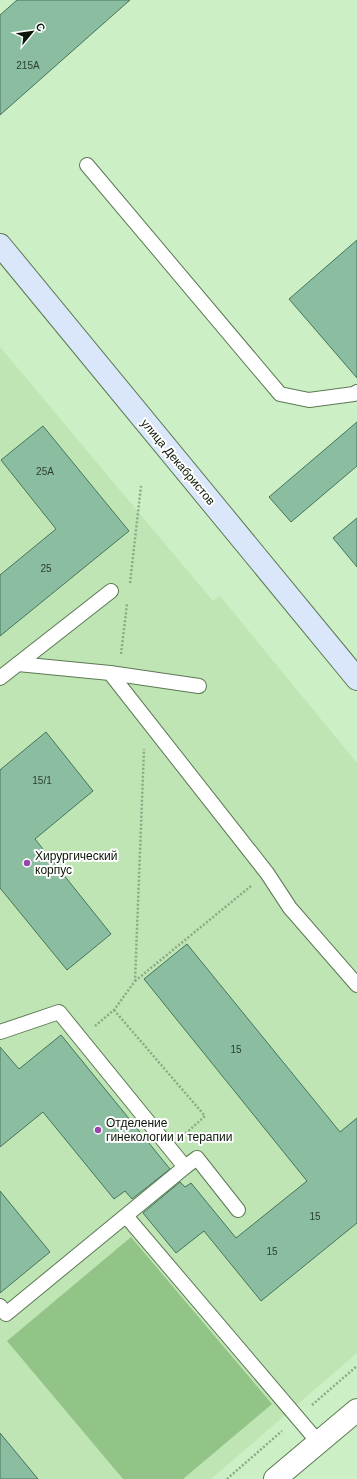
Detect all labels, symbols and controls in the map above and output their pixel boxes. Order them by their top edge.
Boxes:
north arrow [12,12,52,52]
text: С [34,21,48,34]
house number: 215А [16,60,40,71]
street label: улица Декабристов [138,416,218,508]
house number: 25А [36,466,54,477]
house number: 25 [40,563,52,574]
house number: 15/1 [32,775,52,786]
place label: Хирургический корпус [35,849,117,877]
marker: Хирургический корпус [22,858,32,868]
house number: 15 [230,1044,242,1055]
place label: Отделение гинекологии и терапии [106,1116,232,1144]
marker: Отделение гинекологии и терапии [93,1125,103,1135]
house number: 15 [309,1211,321,1222]
house number: 15 [266,1246,278,1257]

